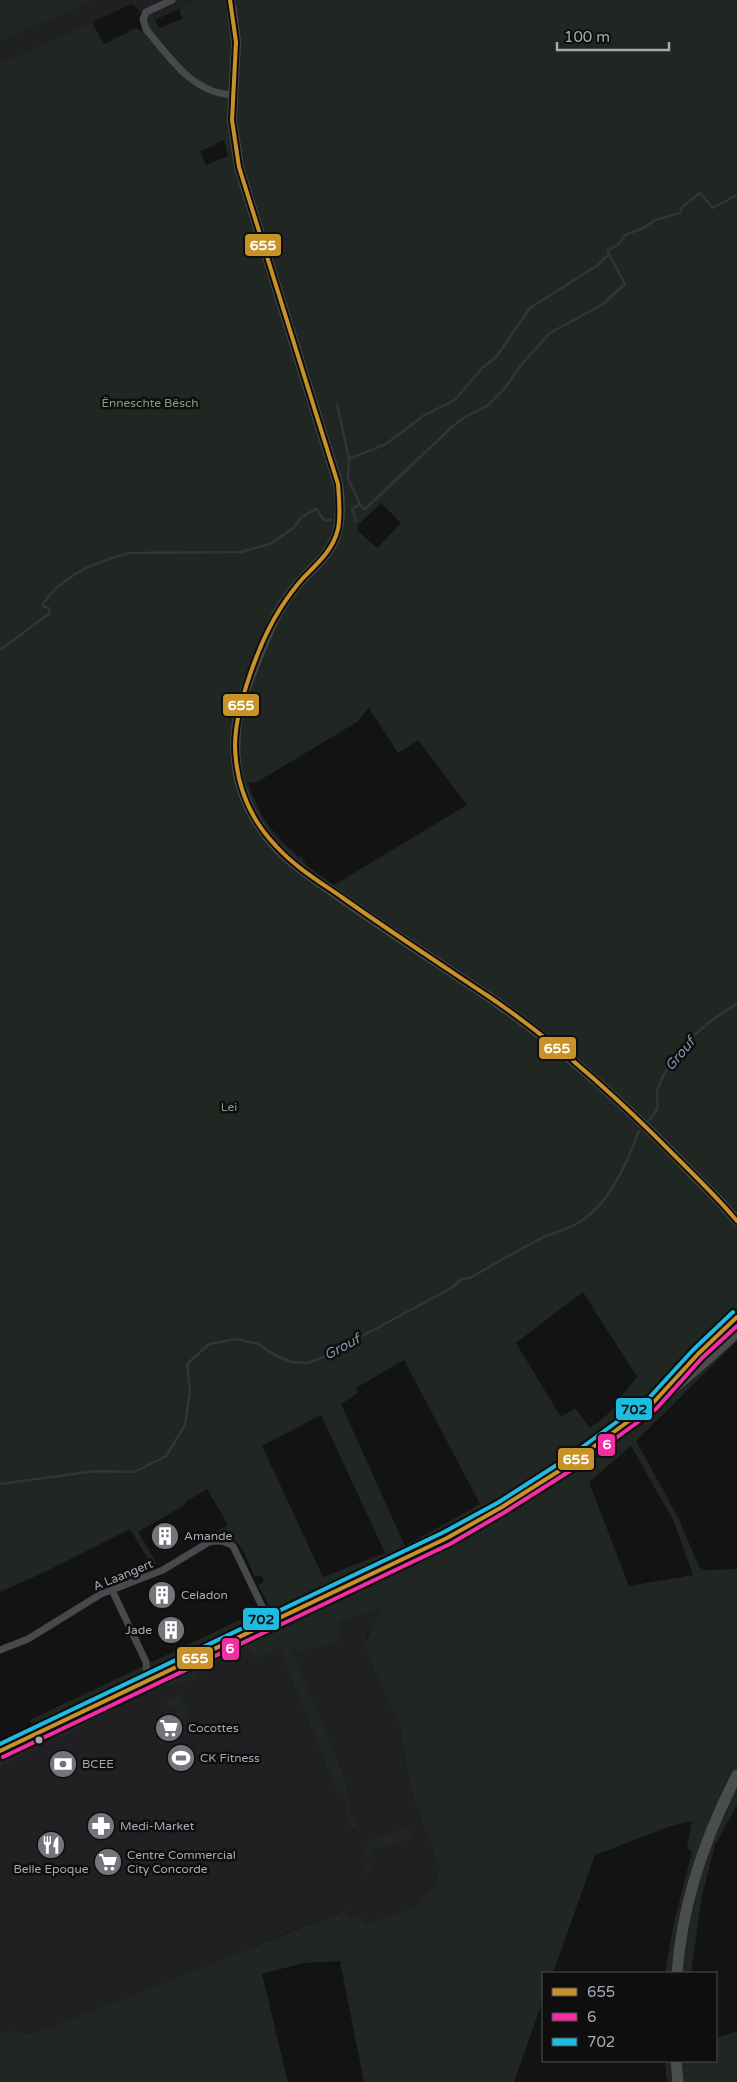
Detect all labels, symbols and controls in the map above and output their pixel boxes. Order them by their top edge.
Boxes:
scale bar [557,20,670,52]
text: 100 m [564,28,610,46]
line badge: 655 [244,233,282,257]
text: 655 [250,237,276,254]
park label: Ënneschte Bësch [101,396,199,410]
line badge: 655 [222,693,260,717]
text: 655 [228,697,254,714]
water label: Grouf [661,1032,700,1074]
line badge: 655 [538,1036,577,1060]
text: 655 [544,1040,570,1057]
park label: Lei [221,1100,237,1114]
water label: Grouf [321,1329,365,1363]
line badge: 702 [615,1397,653,1421]
text: 702 [621,1401,647,1418]
line badge: 6 [597,1433,616,1457]
text: 6 [603,1436,612,1453]
line badge: 655 [557,1447,595,1471]
text: 655 [563,1451,589,1468]
building icon: Amande [150,1521,180,1551]
place label: Amande [184,1529,233,1543]
street label: A Laangert [91,1556,155,1593]
building icon: Celadon [147,1580,177,1610]
place label: Celadon [181,1588,228,1602]
line badge: 702 [242,1607,280,1631]
text: 702 [248,1611,274,1628]
building icon: Jade [156,1615,186,1645]
place label: Jade [125,1623,152,1637]
line badge: 6 [221,1637,240,1661]
text: 6 [226,1640,235,1657]
line badge: 655 [176,1646,214,1670]
text: 655 [182,1650,208,1667]
supermarket icon: Cocottes [154,1713,184,1743]
place label: Cocottes [188,1721,239,1735]
unlabelled marker [34,1735,44,1745]
sports icon: CK Fitness [166,1743,196,1773]
bank icon: BCEE [48,1749,78,1779]
place label: CK Fitness [200,1751,260,1765]
place label: BCEE [82,1757,114,1771]
pharmacy icon: Medi-Market [86,1811,116,1841]
place label: Medi-Market [120,1819,195,1833]
restaurant icon: Belle Epoque [36,1830,66,1860]
supermarket icon: Centre Commercial City Concorde [93,1847,123,1877]
place label: Centre Commercial City Concorde [127,1848,236,1876]
place label: Belle Epoque [13,1862,89,1876]
legend [542,1972,717,2062]
text: 655 [587,1983,615,2001]
text: 6 [587,2008,596,2026]
text: 702 [587,2033,615,2051]

